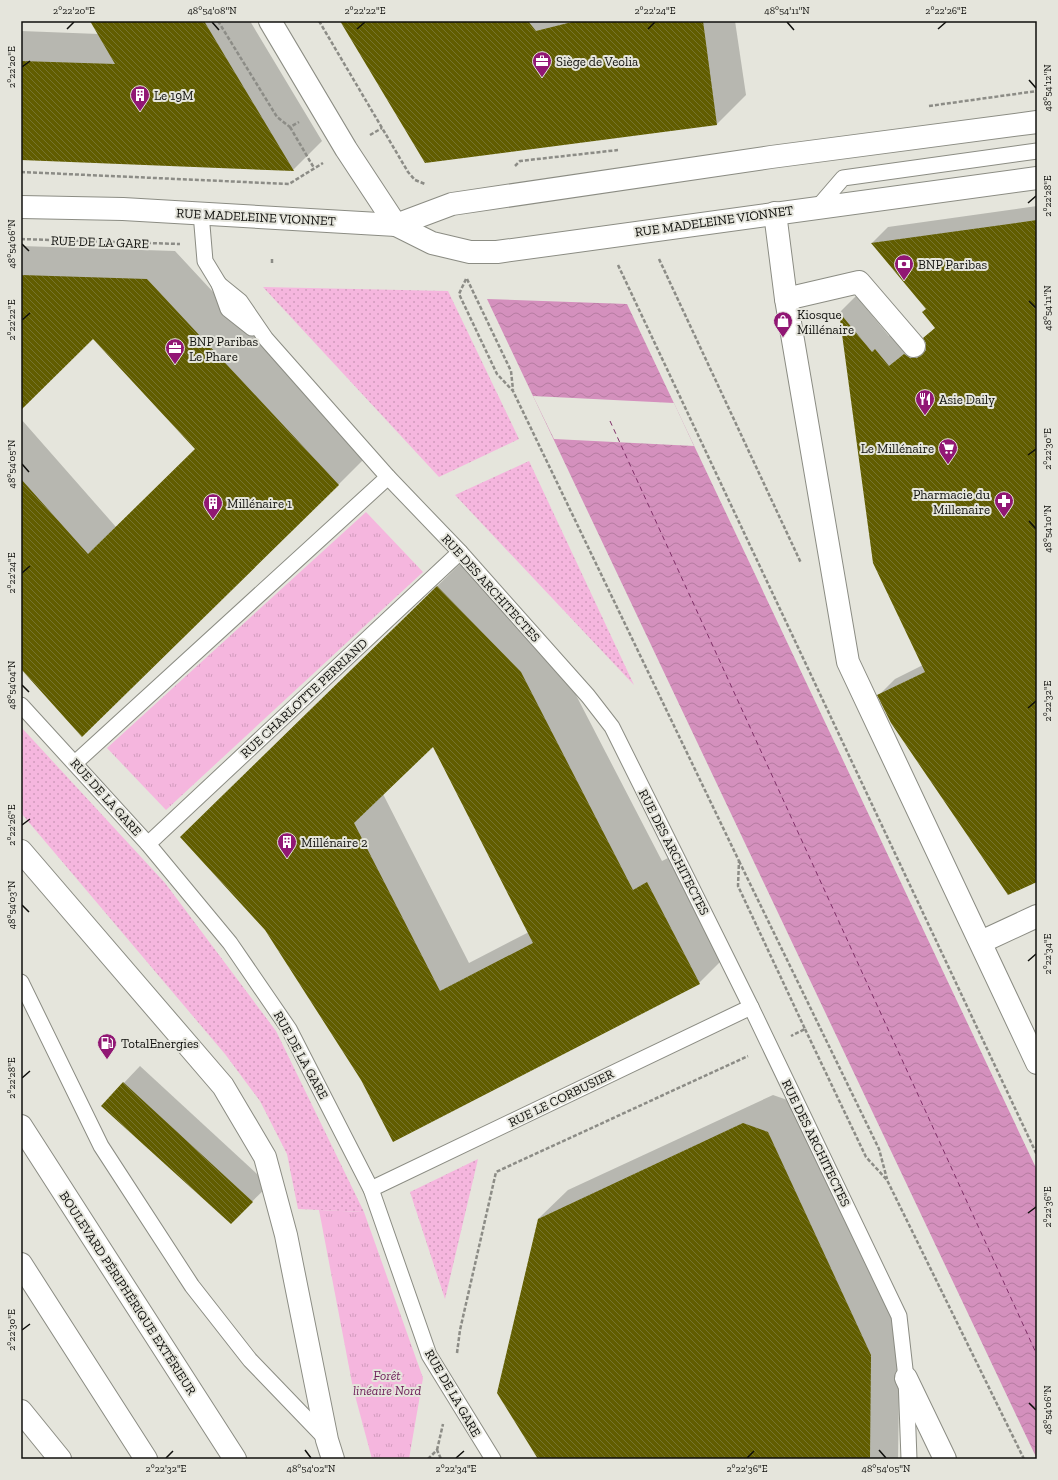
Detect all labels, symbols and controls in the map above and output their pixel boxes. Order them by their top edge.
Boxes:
text: 2°22'20"E [53,5,95,17]
text: 48°54'08"N [187,5,237,17]
text: 2°22'22"E [344,5,386,17]
text: 2°22'24"E [634,5,676,17]
text: 48°54'11"N [764,5,810,17]
text: 2°22'26"E [925,5,967,17]
text: 2°22'20"E [6,46,18,88]
office icon: Siège de Veolia [531,50,553,78]
place label: Siège de Veolia [556,54,639,69]
text: 48°54'12"N [1042,64,1054,112]
building icon: Le 19M [129,84,151,112]
place label: Le 19M [154,88,194,103]
text: 2°22'28"E [1042,175,1054,217]
street label: RUE MADELEINE VIONNET [634,202,794,240]
street label: RUE MADELEINE VIONNET [176,205,336,229]
text: 48°54'06"N [6,219,18,269]
street label: RUE DE LA GARE [51,233,150,251]
bank icon: BNP Paribas [893,253,915,281]
place label: BNP Paribas [918,257,988,272]
text: 48°54'11"N [1042,285,1054,331]
text: 2°22'22"E [6,299,18,341]
place label: Kiosque Millénaire [797,307,854,337]
shop icon: Kiosque Millénaire [772,310,794,338]
place label: BNP Paribas Le Phare [189,334,259,364]
office icon: BNP Paribas Le Phare [164,337,186,365]
restaurant icon: Asie Daily [914,388,936,416]
place label: Asie Daily [939,392,995,407]
text: 2°22'30"E [1042,428,1054,470]
supermarket icon: Le Millénaire [937,437,959,465]
text: 48°54'05"N [6,439,18,488]
place label: Le Millénaire [861,441,934,456]
place label: Pharmacie du Millenaire [913,487,991,517]
pharmacy icon: Pharmacie du Millenaire [993,490,1015,518]
building icon: Millénaire 1 [202,492,224,520]
place label: Millénaire 1 [227,496,292,511]
text: 48°54'10"N [1042,505,1054,553]
street label: RUE DES ARCHITECTES [439,531,543,645]
text: 2°22'24"E [6,552,18,594]
street label: RUE CHARLOTTE PERRIAND [237,635,371,761]
text: 48°54'04"N [6,660,18,709]
text: 2°22'32"E [1042,680,1054,721]
street label: RUE DE LA GARE [68,755,145,839]
street label: RUE DES ARCHITECTES [636,786,712,918]
text: 2°22'26"E [6,804,18,846]
building icon: Millénaire 2 [276,831,298,859]
place label: Millénaire 2 [301,835,368,850]
text: 48°54'03"N [6,880,18,929]
text: 2°22'34"E [1042,933,1054,974]
street label: RUE DE LA GARE [271,1008,332,1102]
fuel station icon: TotalEnergies [96,1032,118,1060]
place label: TotalEnergies [121,1036,199,1051]
text: 2°22'28"E [6,1057,18,1099]
street label: RUE LE CORBUSIER [506,1066,616,1130]
street label: RUE DES ARCHITECTES [779,1077,853,1209]
text: 2°22'36"E [1042,1186,1054,1228]
street label: BOULEVARD PÉRIPHÉRIQUE EXTÉRIEUR [56,1188,200,1398]
text: 2°22'30"E [6,1309,18,1351]
street label: RUE DE LA GARE [422,1347,484,1440]
park label: Forêt linéaire Nord [353,1368,421,1398]
text: 48°54'06"N [1042,1385,1054,1435]
text: 2°22'32"E [146,1463,187,1475]
text: 48°54'02"N [287,1463,336,1475]
text: 2°22'34"E [436,1463,477,1475]
text: 2°22'36"E [726,1463,768,1475]
text: 48°54'05"N [862,1463,911,1475]

